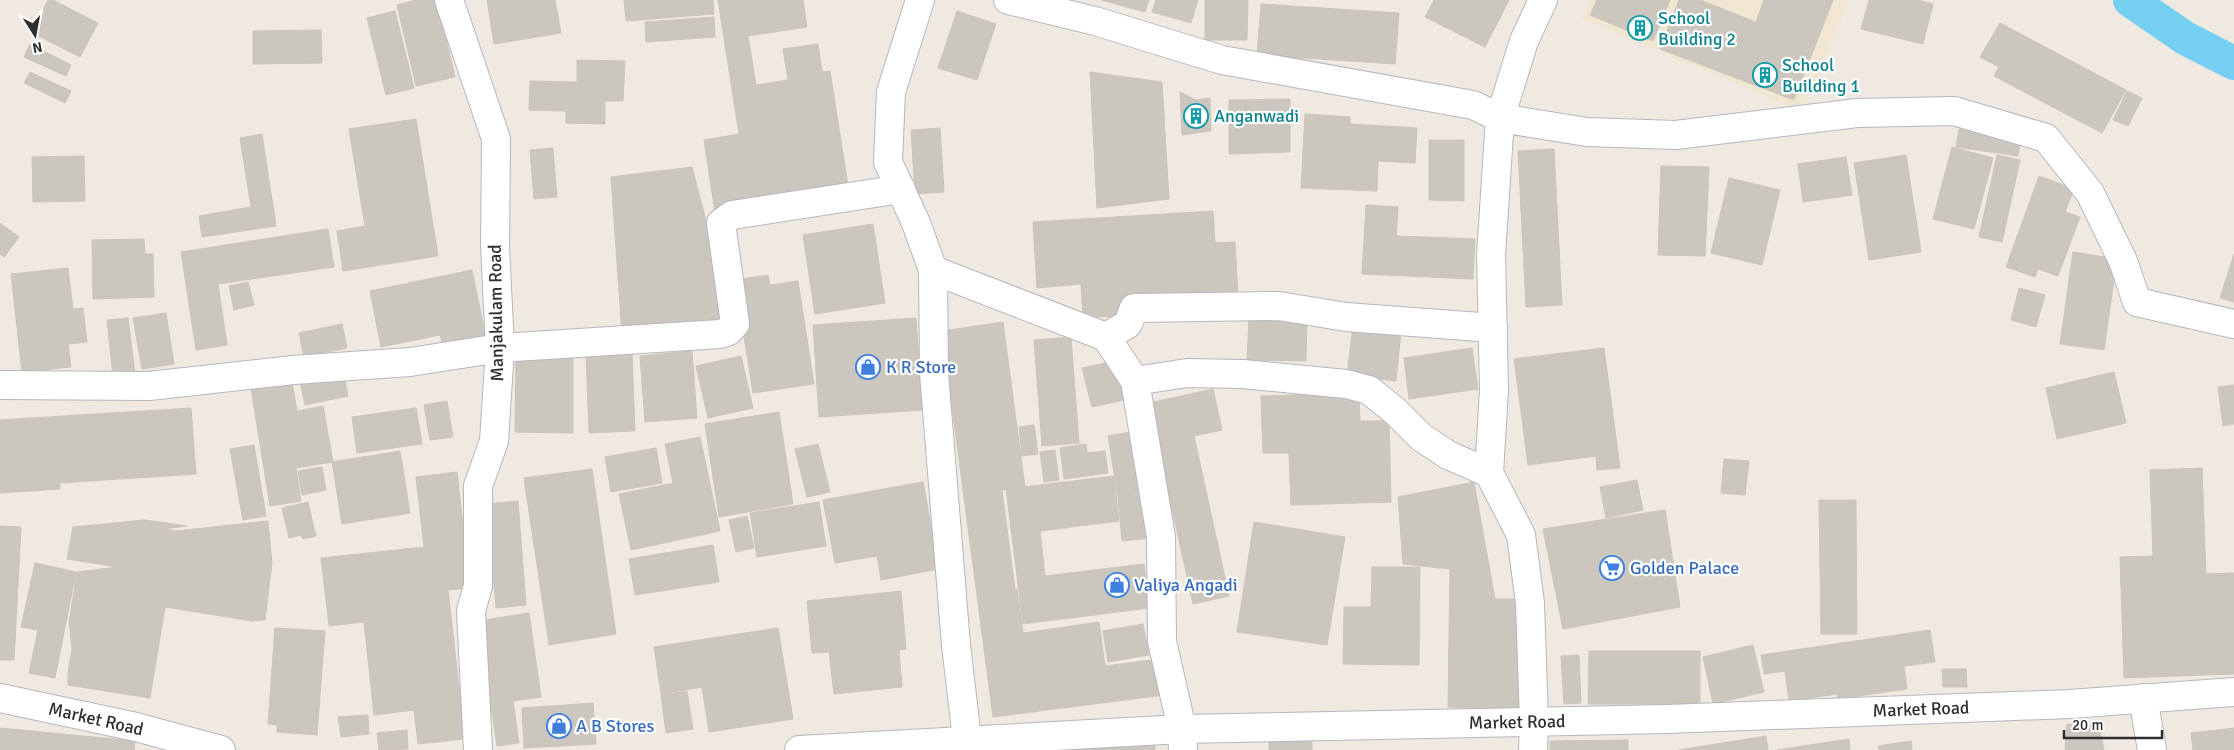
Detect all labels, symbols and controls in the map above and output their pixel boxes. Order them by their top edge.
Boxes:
place label: School Building 2 [1658,7,1736,50]
north arrow [10,10,60,60]
building icon: School Building 2 [1627,15,1653,41]
text: N [31,38,44,57]
place label: School Building 1 [1782,54,1860,97]
building icon: School Building 1 [1752,62,1778,88]
building icon: Anganwadi [1183,103,1209,129]
place label: Anganwadi [1214,105,1299,127]
street label: Manjakulam Road [484,244,508,382]
shop icon: K R Store [855,354,881,380]
place label: K R Store [886,356,956,378]
supermarket icon: Golden Palace [1599,555,1625,581]
place label: Golden Palace [1630,557,1739,579]
shop icon: Valiya Angadi [1104,572,1130,598]
place label: Valiya Angadi [1134,574,1238,596]
street label: Market Road [1872,696,1970,722]
street label: Market Road [46,697,146,741]
scale bar [2064,708,2162,740]
street label: Market Road [1468,710,1566,734]
shop icon: A B Stores [546,713,572,739]
place label: A B Stores [576,715,655,737]
text: 20 m [2072,716,2103,734]

